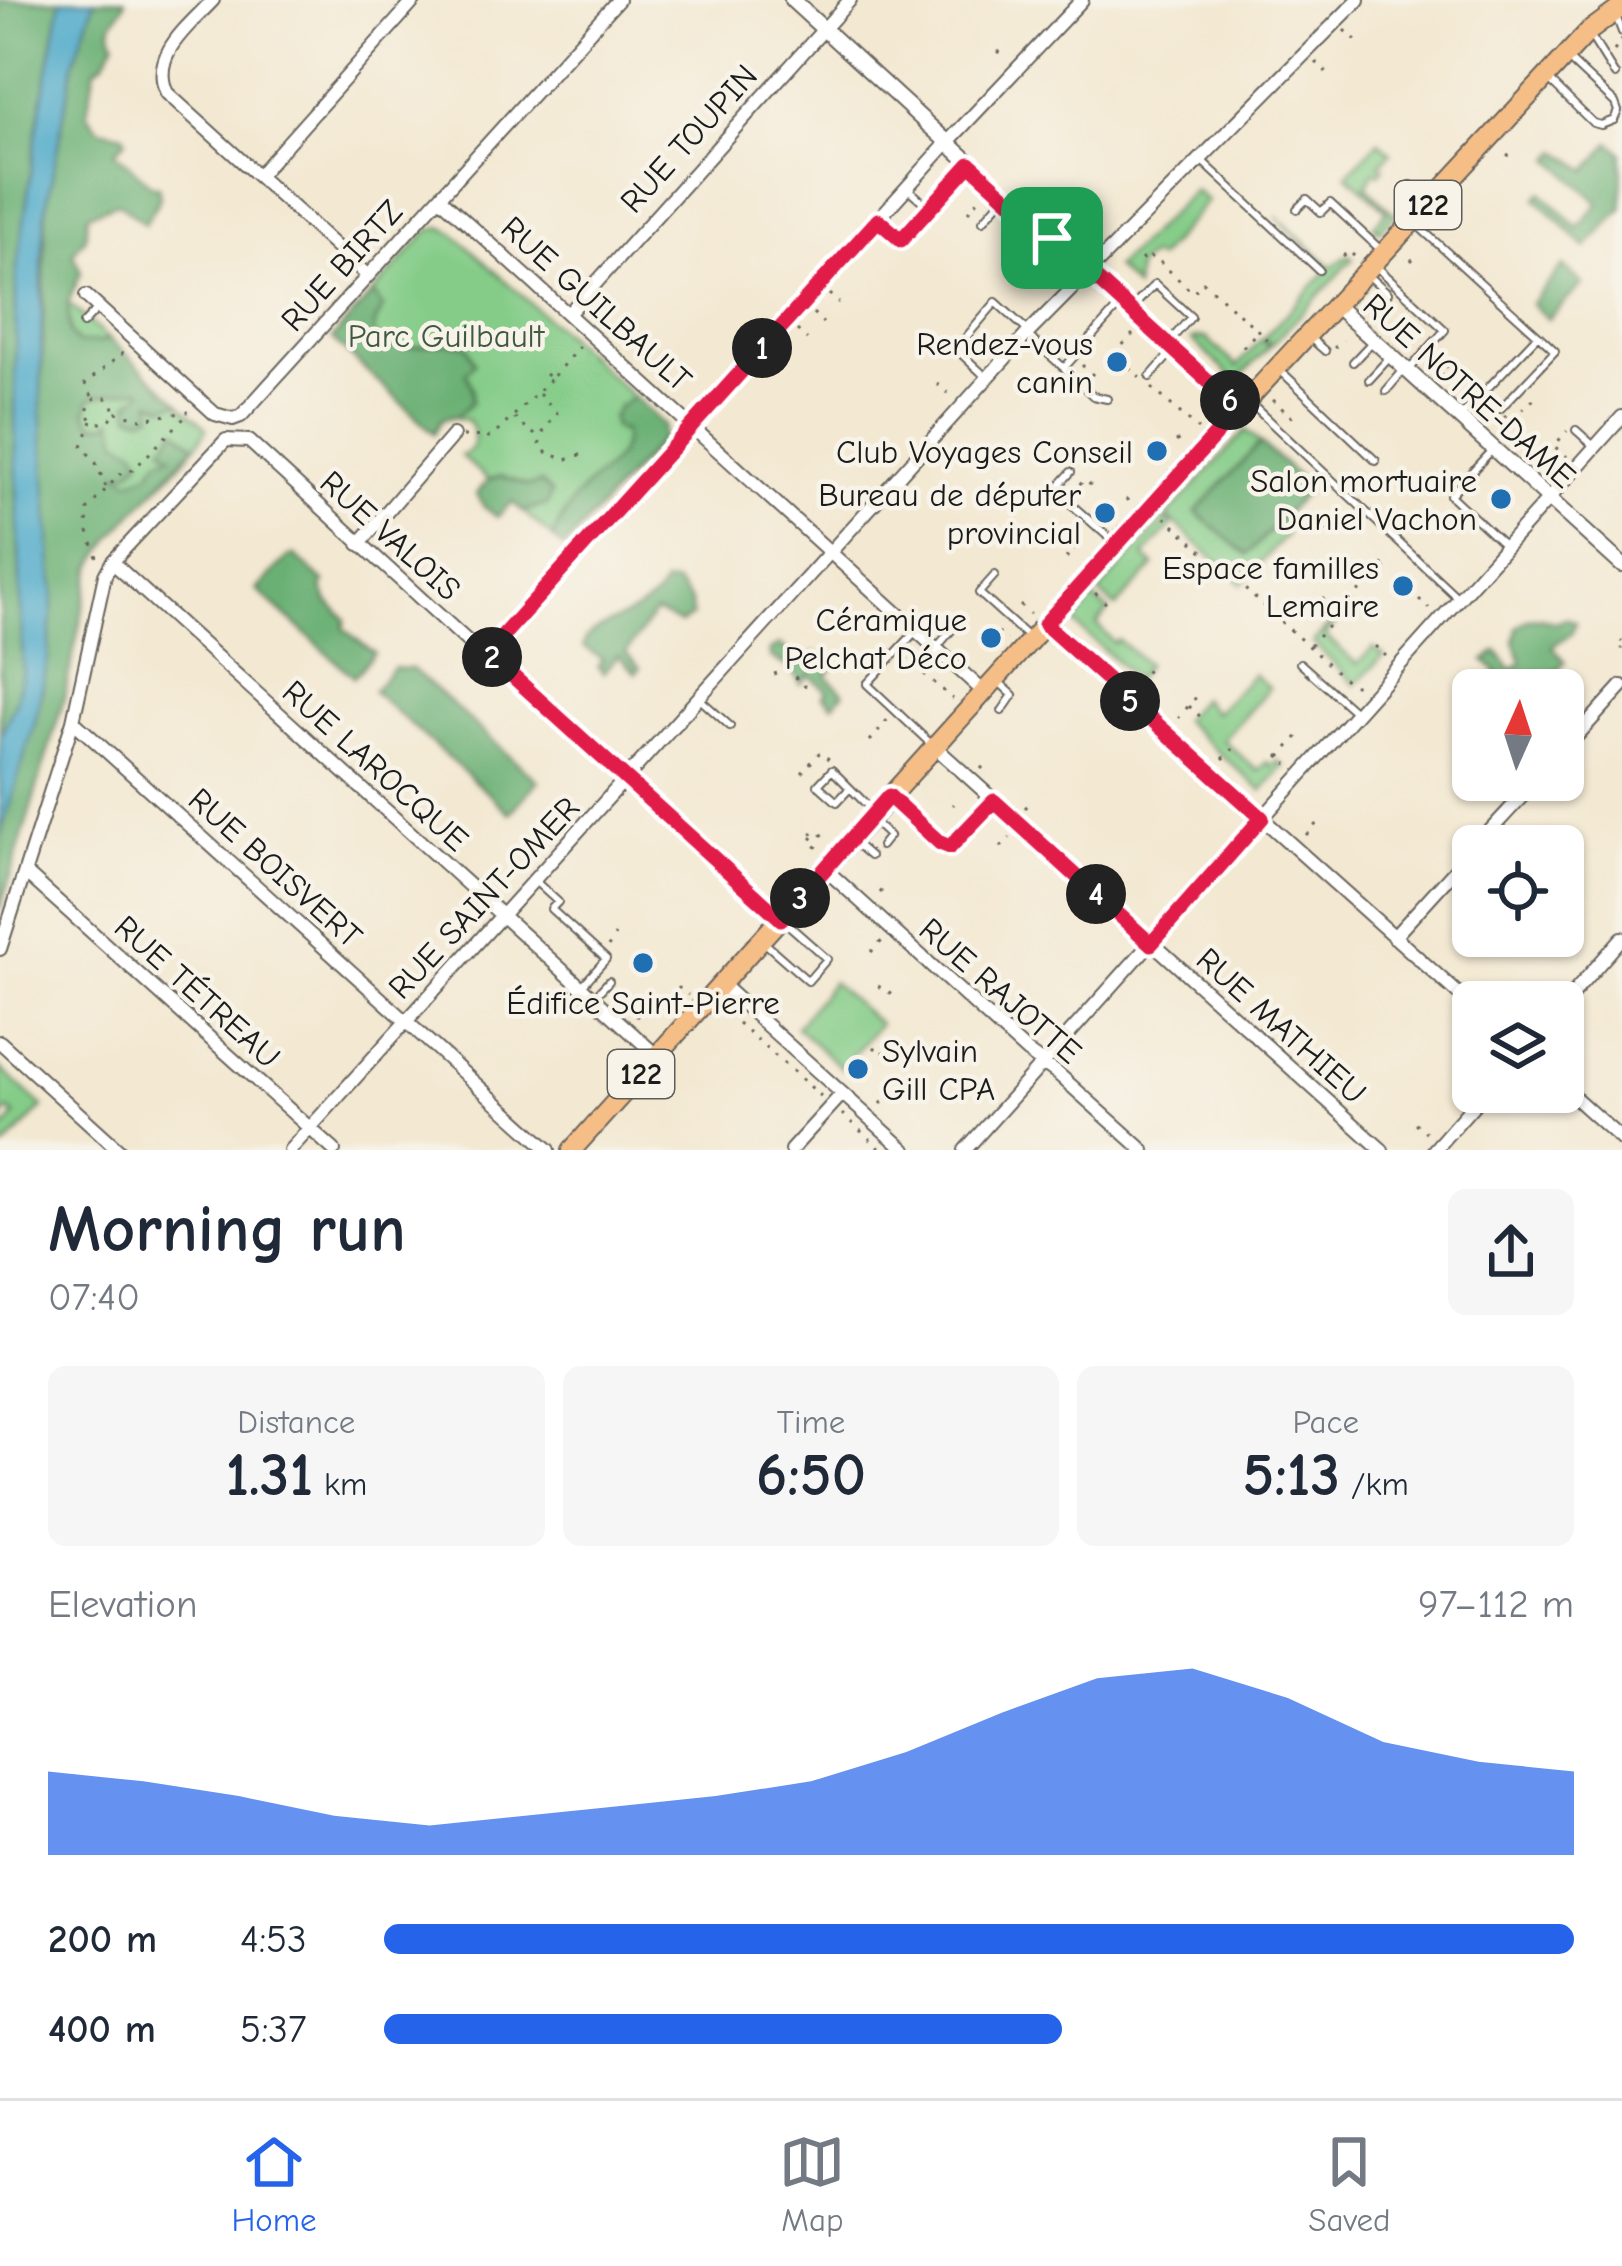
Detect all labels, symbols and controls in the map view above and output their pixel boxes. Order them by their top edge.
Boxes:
street label: RUE TOUPIN [612,57,765,220]
road number: 122 [1395,181,1461,229]
pin [1001,187,1103,289]
street label: RUE BIRTZ [273,192,410,339]
icon: arrive [1019,205,1085,271]
street label: RUE GUILBAULT [494,209,699,399]
street label: RUE NOTRE-DAME [1356,286,1583,496]
park label: Parc Guilbault [348,317,546,355]
pin: 1 [732,318,792,378]
place label: Rendez-vous canin [916,325,1093,401]
text: 1 [756,329,768,367]
marker: Rendez-vous canin [1104,349,1130,375]
pin: 6 [1200,370,1260,430]
text: 6 [1221,381,1239,419]
place label: Club Voyages Conseil [836,433,1133,471]
marker: Club Voyages Conseil [1144,438,1170,464]
place label: Salon mortuaire Daniel Vachon [1250,462,1477,538]
street label: RUE VALOIS [313,463,468,608]
place label: Bureau de députer provincial [818,476,1081,552]
marker: Salon mortuaire Daniel Vachon [1488,486,1514,512]
marker: Bureau de députer provincial [1092,500,1118,526]
place label: Espace familles Lemaire [1162,549,1379,625]
marker: Espace familles Lemaire [1390,573,1416,599]
place label: Céramique Pelchat Déco [784,601,967,677]
marker: Céramique Pelchat Déco [978,625,1004,651]
pin: 2 [462,627,522,687]
text: 2 [484,638,500,676]
north arrow [1452,669,1584,801]
map controls [1452,669,1584,1113]
pin: 5 [1100,671,1160,731]
street label: RUE LAROCQUE [275,673,476,859]
text: 5 [1121,682,1139,720]
street label: RUE BOISVERT [181,780,370,955]
street label: RUE SAINT-OMER [381,789,587,1006]
button: locate [1452,825,1584,957]
pin: 4 [1066,864,1126,924]
pin: 3 [770,868,830,928]
text: 4 [1088,875,1104,913]
text: 3 [792,879,808,917]
street label: RUE TÉTREAU [107,908,288,1076]
street label: RUE RAJOTTE [912,910,1089,1071]
street label: RUE MATHIEU [1189,940,1374,1112]
marker: Édifice Saint-Pierre [630,950,656,976]
button: layers [1452,981,1584,1113]
place label: Édifice Saint-Pierre [506,984,780,1022]
place label: Sylvain Gill CPA [882,1032,995,1108]
road number: 122 [608,1050,674,1098]
marker: Sylvain Gill CPA [845,1056,871,1082]
button: share [1448,1189,1574,1315]
text: Morning run [48,1192,406,1268]
text: 07:40 [48,1275,140,1320]
text: Distance [237,1403,355,1441]
text: Time [777,1403,845,1441]
text: Pace [1292,1403,1359,1441]
text: 1.31 [225,1441,313,1510]
text: 6:50 [756,1441,866,1510]
text: 5:13 [1243,1441,1340,1510]
text: km [313,1465,367,1503]
text: /km [1340,1465,1409,1503]
text: Elevation [48,1582,197,1627]
text: 97–112 m [1418,1582,1574,1627]
text: 200 m [48,1917,157,1962]
text: 4:53 [240,1917,307,1962]
text: 400 m [48,2007,156,2052]
text: 5:37 [240,2007,306,2052]
tab: Home [231,2129,317,2239]
tab: Map [779,2129,845,2239]
tab: Saved [1308,2129,1391,2239]

